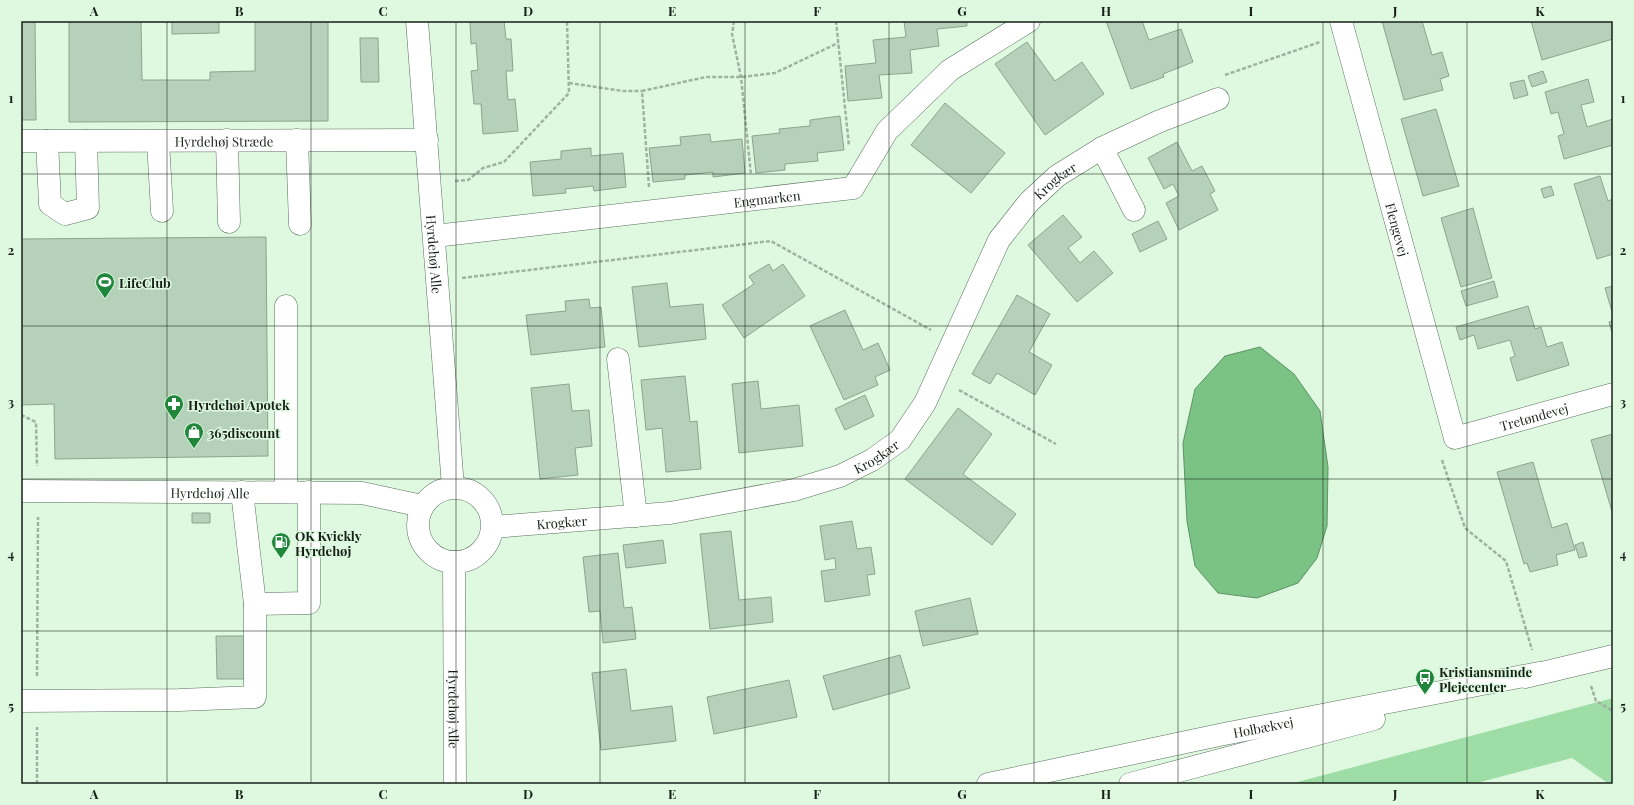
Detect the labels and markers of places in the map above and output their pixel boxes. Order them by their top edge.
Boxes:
sports icon: LifeClub [94,271,116,299]
place label: LifeClub [119,274,171,291]
pharmacy icon: Hyrdehøi Apotek [163,393,185,421]
place label: Hyrdehøi Apotek [188,396,290,413]
shop icon: 365discount [183,421,205,449]
place label: 365discount [208,424,280,441]
place label: OK Kvickly Hyrdehøj [295,527,362,559]
fuel station icon: OK Kvickly Hyrdehøj [270,531,292,559]
place label: Kristiansminde Plejecenter [1439,663,1532,695]
bus stop icon: Kristiansminde Plejecenter [1414,667,1436,695]

